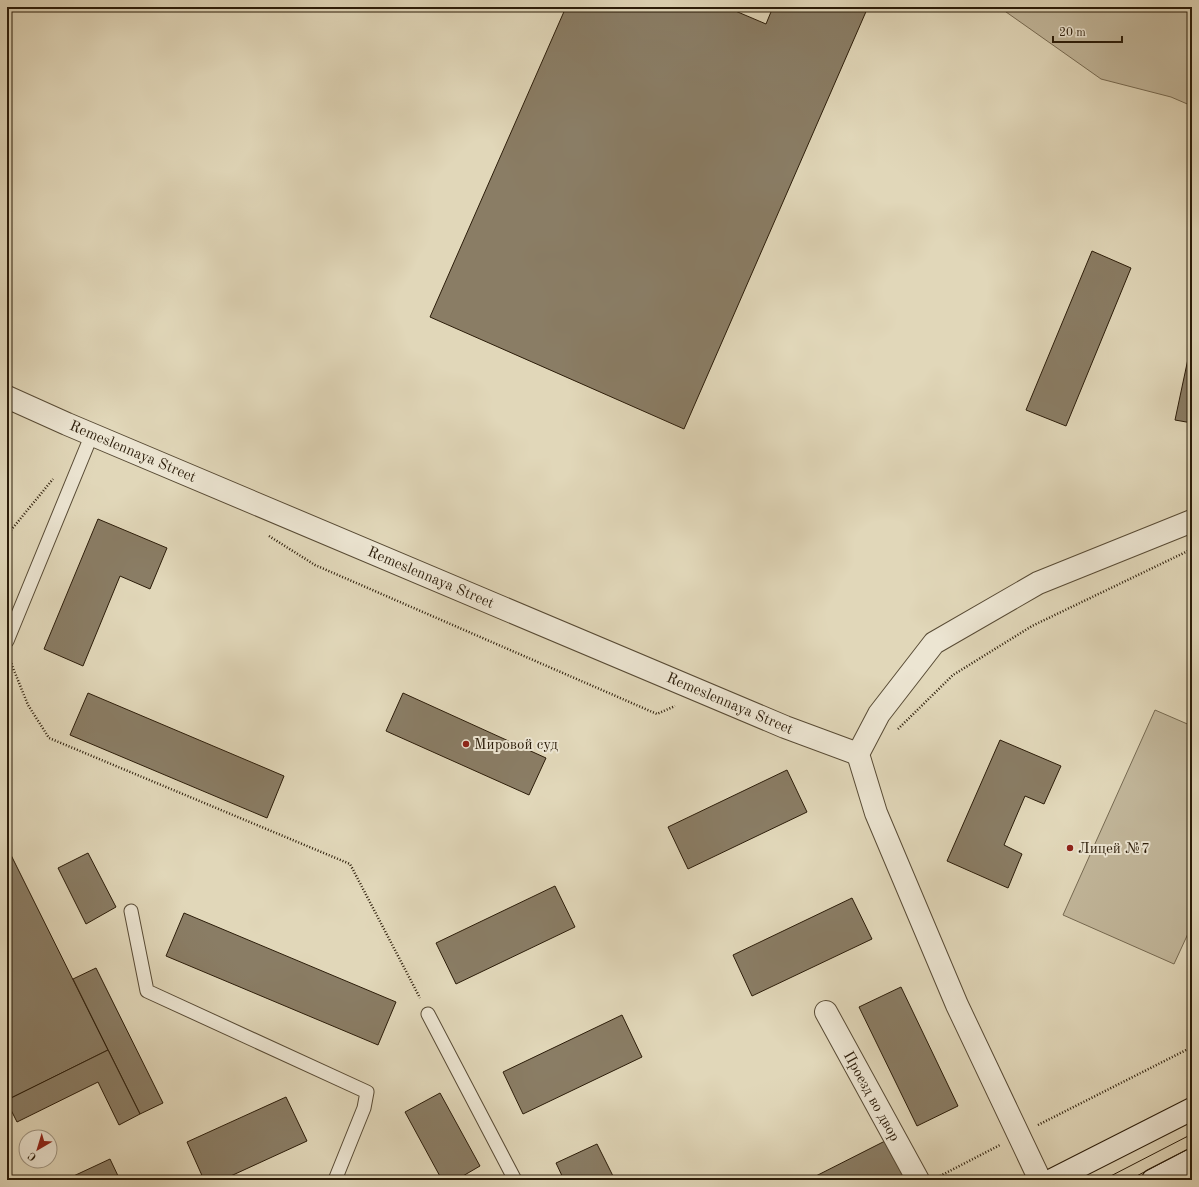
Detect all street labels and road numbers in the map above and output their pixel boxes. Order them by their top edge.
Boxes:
street label: Remeslennaya Street [67,419,198,486]
street label: Remeslennaya Street [365,545,496,612]
street label: Remeslennaya Street [664,671,795,738]
street label: Проезд во двор [840,1049,902,1145]

